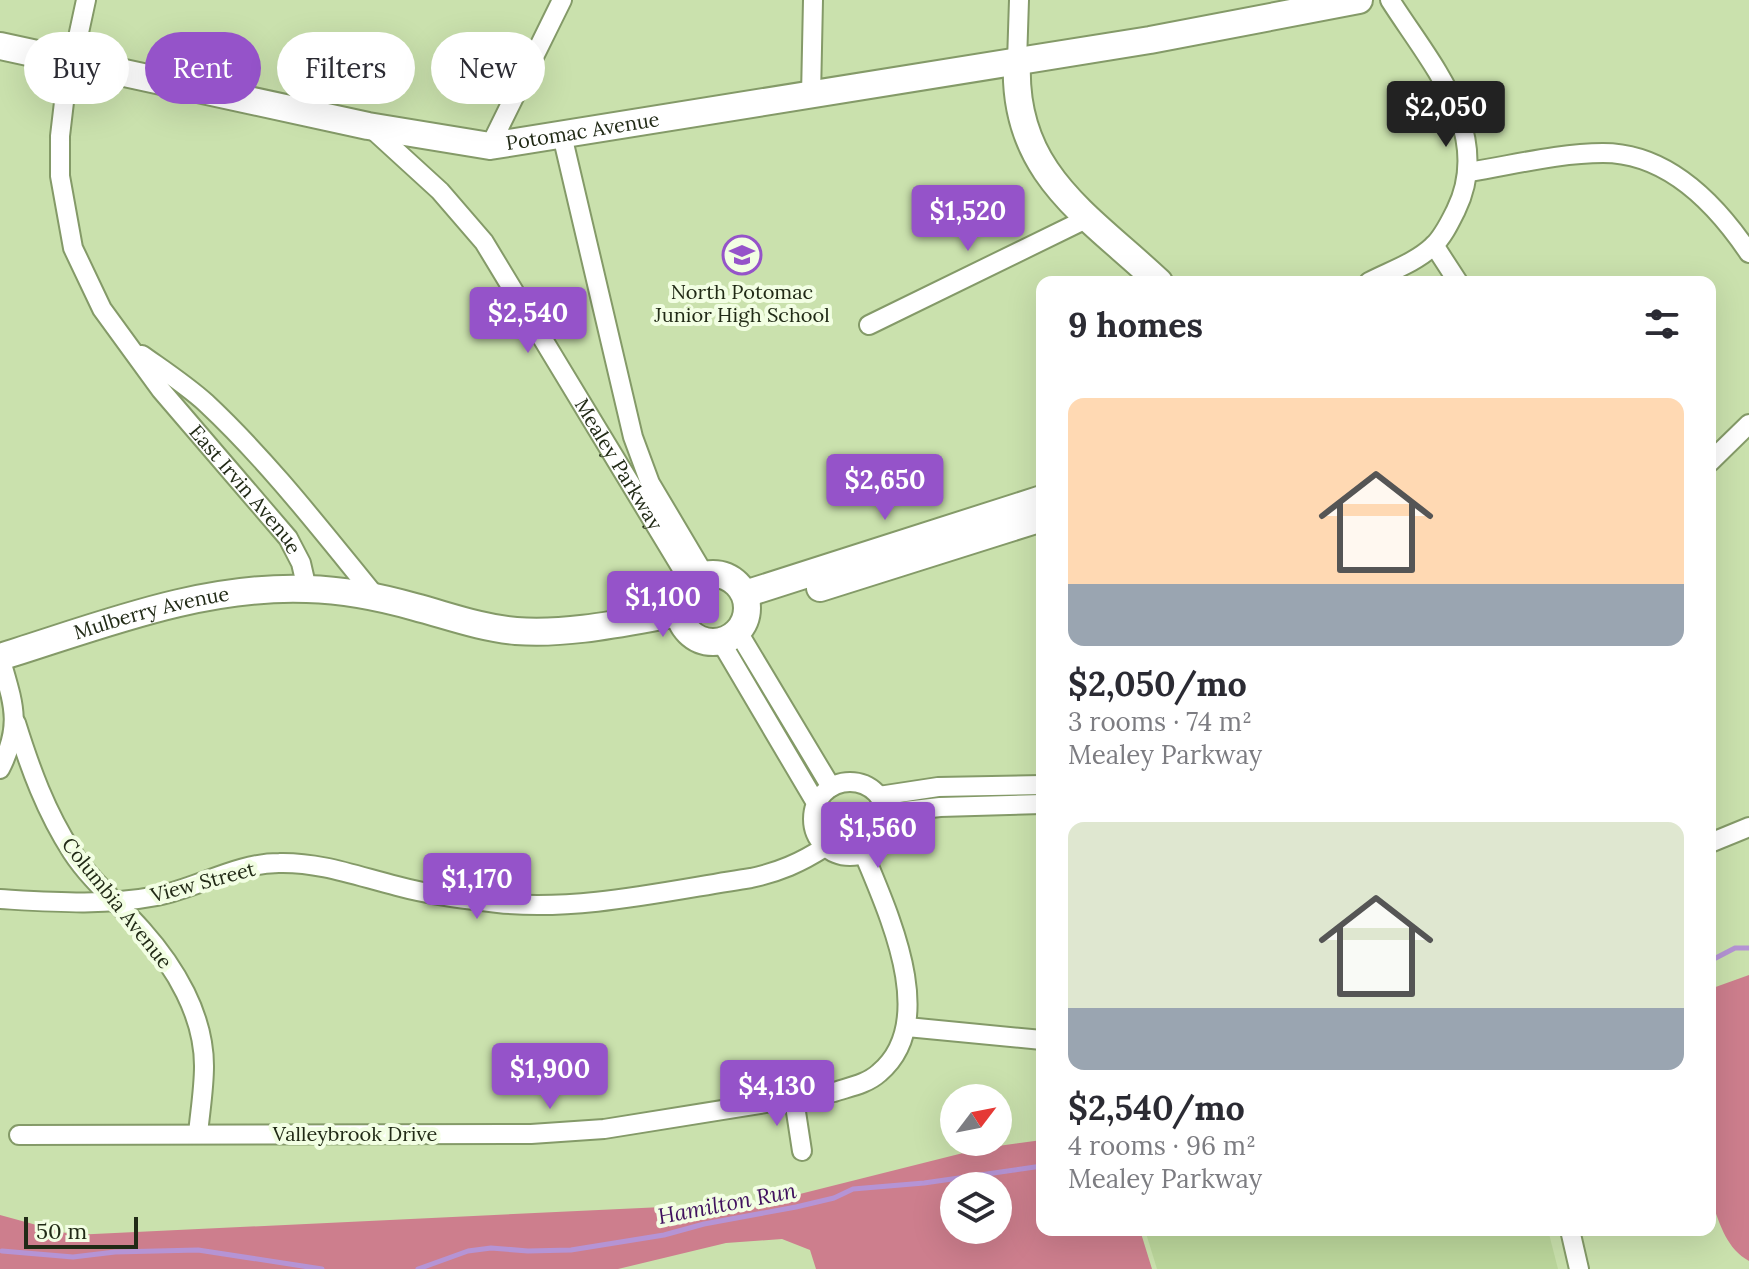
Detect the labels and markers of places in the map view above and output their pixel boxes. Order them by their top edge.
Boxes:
pin: $2,050 [1381,81,1511,149]
pin: $1,520 [903,185,1033,253]
school or university icon: North Potomac Junior High School [721,234,763,276]
place label: North Potomac Junior High School [653,279,830,327]
pin: $2,540 [463,287,593,355]
pin: $2,650 [820,454,950,522]
pin: $1,100 [598,571,728,639]
pin: $1,560 [813,802,943,870]
pin: $1,170 [412,853,542,921]
pin: $1,900 [485,1043,615,1111]
pin: $4,130 [712,1060,842,1128]

